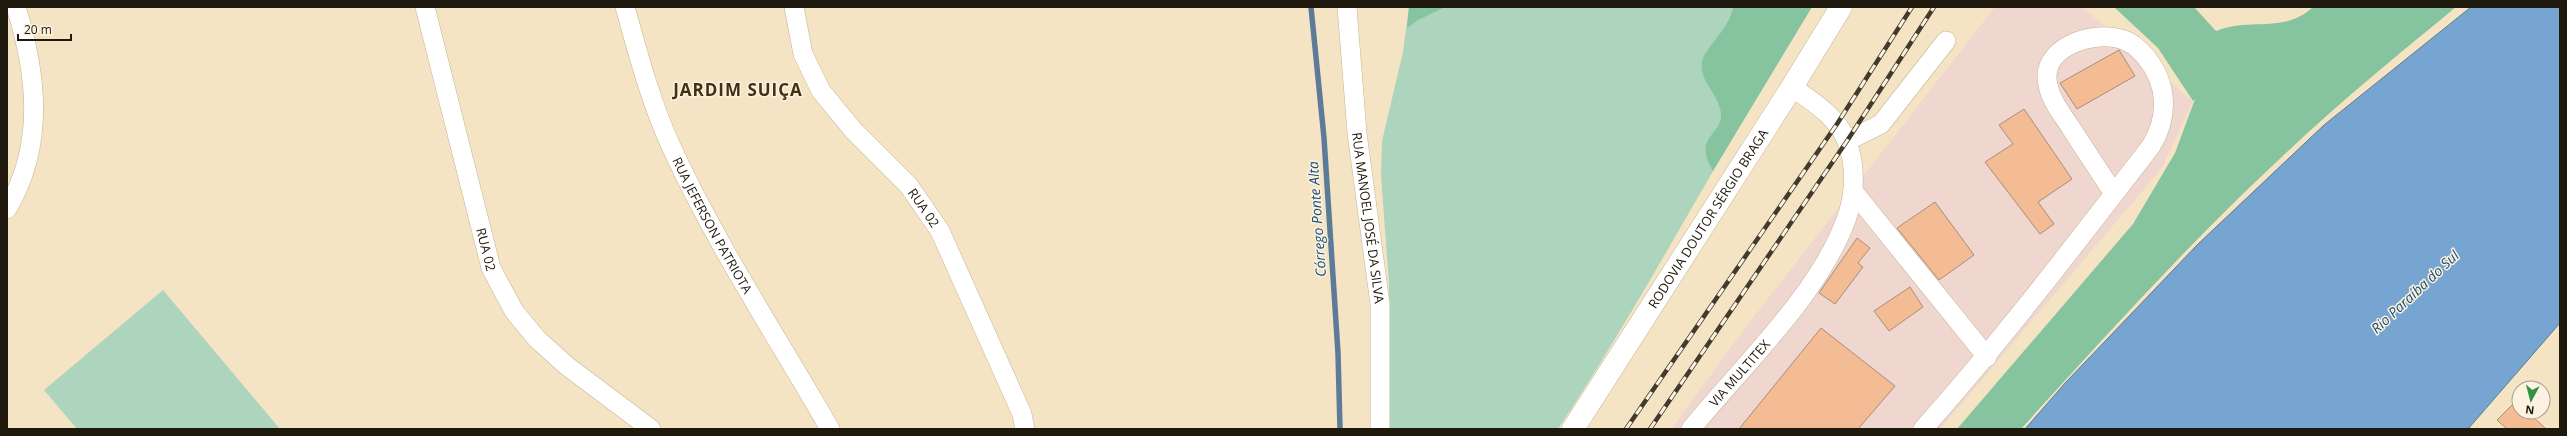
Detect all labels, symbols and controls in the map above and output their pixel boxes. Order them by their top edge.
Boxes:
scale bar [18,16,71,42]
text: 20 m [24,21,52,38]
district label: JARDIM SUIÇA [671,78,803,101]
street label: RODOVIA DOUTOR SÉRGIO BRAGA [1644,125,1772,312]
street label: RUA MANOEL JOSÉ DA SILVA [1348,131,1389,305]
street label: RUA JEFERSON PATRIOTA [668,154,757,297]
water label: Córrego Ponte Alta [1303,160,1330,278]
street label: RUA 02 [904,184,944,231]
street label: RUA 02 [472,226,500,273]
water label: Rio Paraíba do Sul [2367,246,2463,337]
street label: VIA MULTITEX [1705,335,1774,410]
north arrow [2511,380,2551,420]
text: N [2524,402,2535,418]

